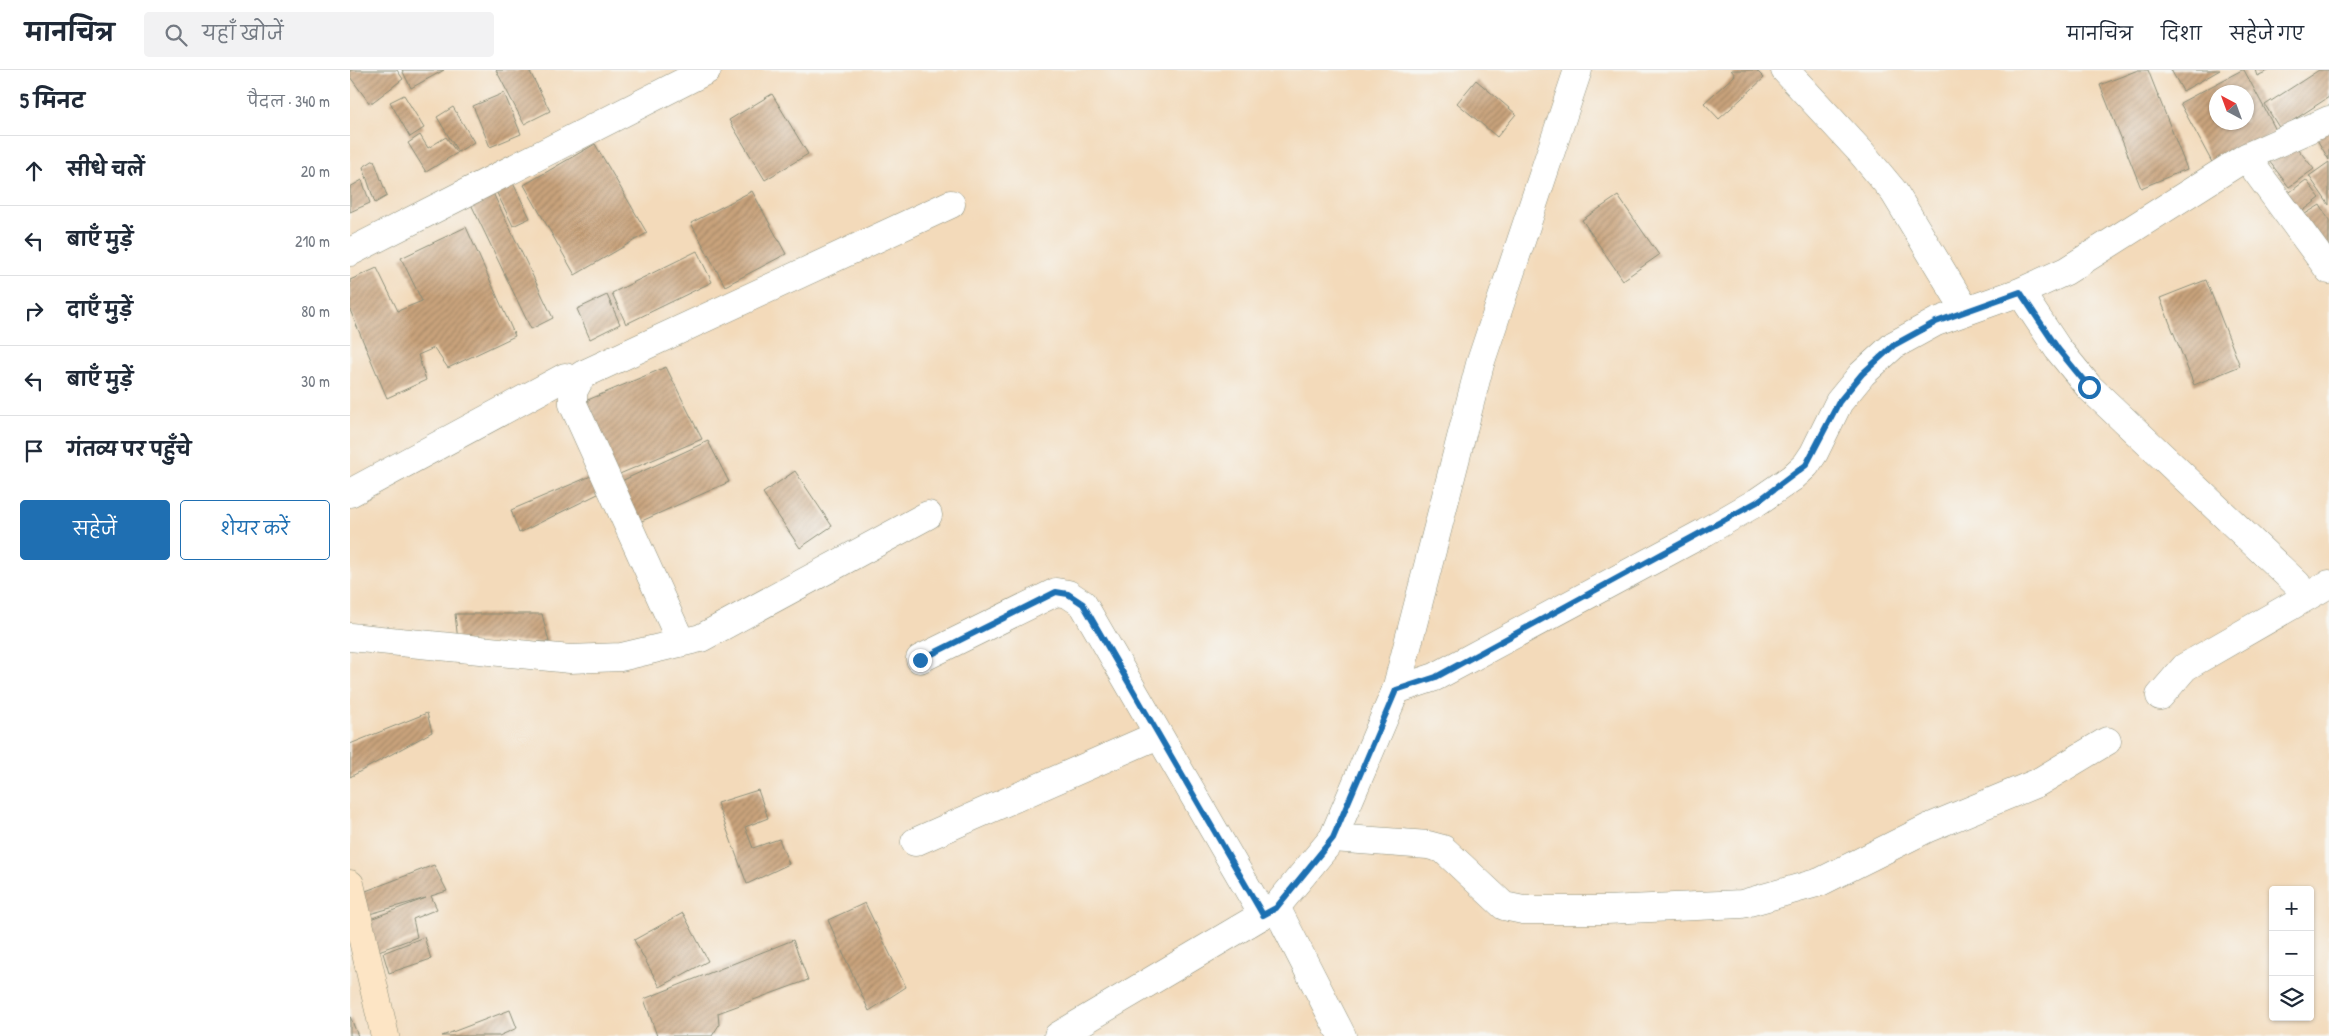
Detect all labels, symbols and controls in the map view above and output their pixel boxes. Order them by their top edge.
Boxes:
search box [144,12,494,57]
text: मानचित्र [25,16,114,48]
text: यहाँ खोजें [202,20,284,46]
icon: search [162,21,190,49]
text: मानचित्र [2067,21,2133,46]
text: दिशा [2161,21,2202,46]
text: सहेजे गए [2230,21,2304,46]
north arrow [2209,85,2254,130]
text: 5 मिनट [20,86,85,115]
text: पैदल · 340 m [248,90,330,112]
text: सीधे चलें [67,156,144,182]
icon: ahead [20,157,48,185]
text: 20 m [301,160,330,182]
text: बाएँ मुड़ें [67,226,133,252]
icon: left [20,227,48,255]
text: 210 m [295,230,330,252]
text: दाएँ मुड़ें [67,296,133,322]
icon: right [20,297,48,325]
text: 80 m [301,300,330,322]
text: बाएँ मुड़ें [67,366,133,392]
icon: left [20,367,48,395]
text: 30 m [301,370,330,392]
route start [2078,376,2101,399]
text: गंतव्य पर पहुँचे [67,436,191,462]
icon: arrive [20,437,48,465]
button: सहेजें [20,500,170,560]
button: शेयर करें [180,500,330,560]
route end [909,649,932,672]
map controls [2269,886,2314,1021]
button: + [2269,886,2314,931]
button: − [2269,931,2314,976]
button: layers [2269,976,2314,1021]

